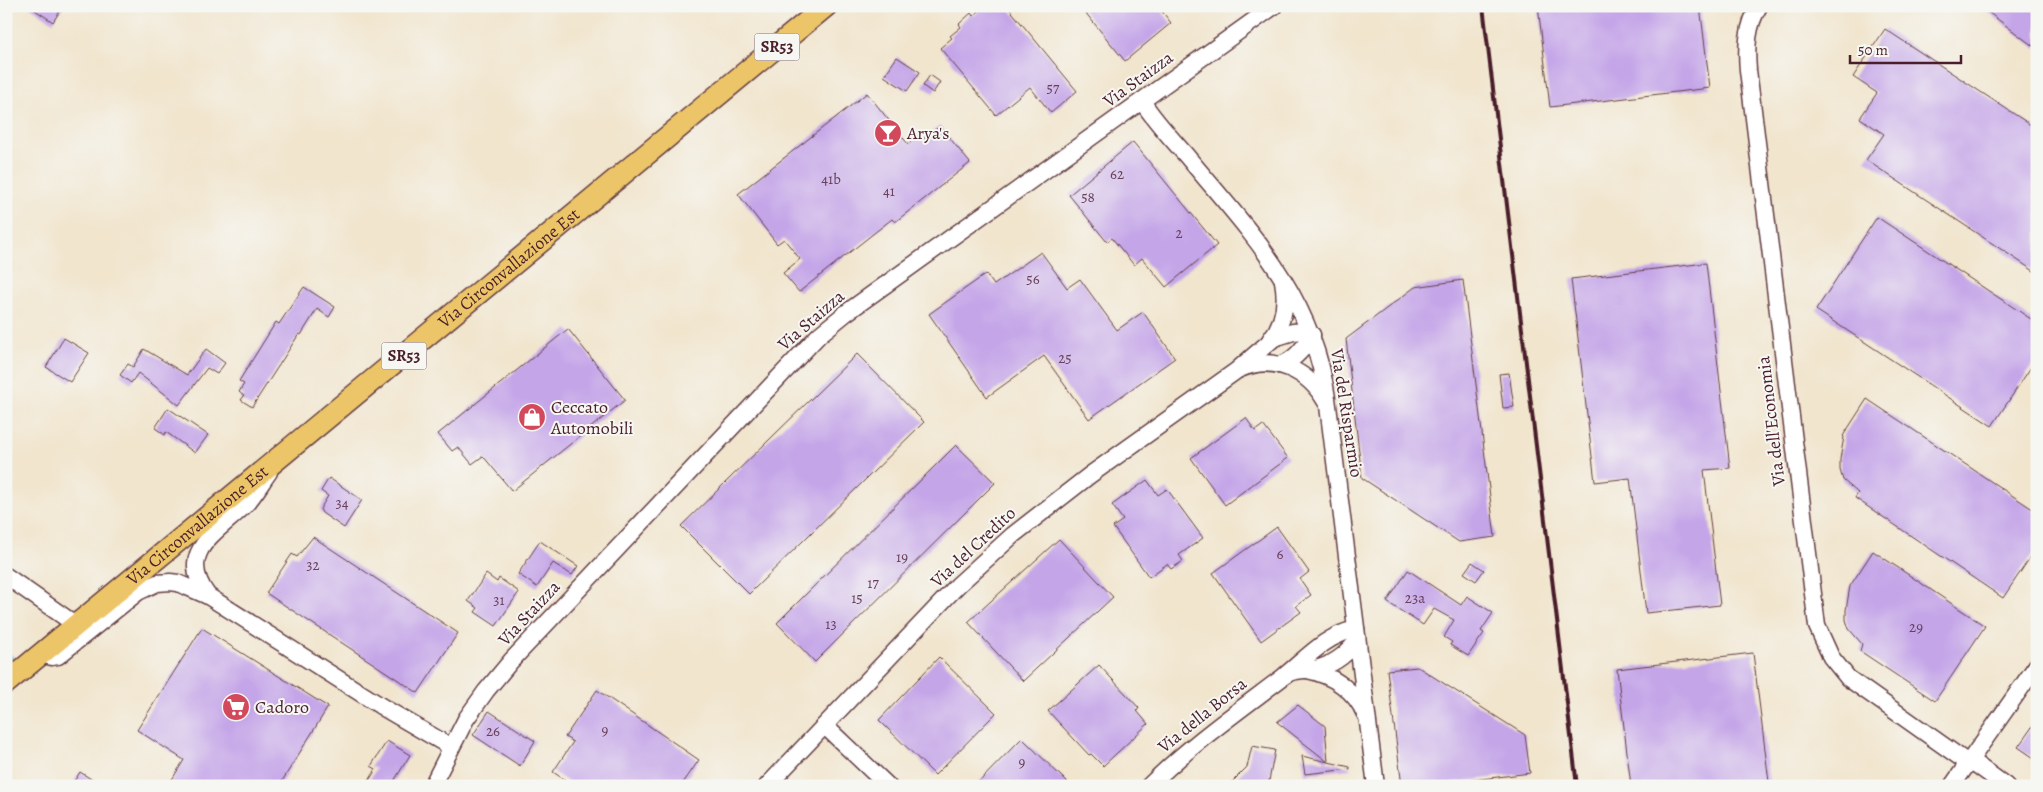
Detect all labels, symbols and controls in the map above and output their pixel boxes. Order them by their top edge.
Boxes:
scale bar [1850,32,1962,64]
road number: SR53 [754,34,800,61]
text: 50 m [1858,40,1888,60]
street label: Via Staizza [1097,45,1178,113]
house number: 57 [1047,78,1060,98]
bar icon: Arya's [873,118,903,148]
place label: Arya's [906,121,949,145]
house number: 62 [1110,164,1124,184]
house number: 41b [821,169,841,189]
house number: 41 [883,181,895,201]
house number: 58 [1081,187,1095,207]
street label: Via Circonvallazione Est [432,202,585,334]
house number: 2 [1175,223,1183,243]
house number: 56 [1026,269,1040,289]
street label: Via Staizza [772,284,850,356]
road number: SR53 [382,342,426,370]
street label: Via del Risparmio [1325,346,1369,479]
house number: 25 [1058,348,1072,368]
street label: Via dell'Economia [1751,354,1791,488]
place label: Ceccato Automobili [550,395,633,440]
shop icon: Ceccato Automobili [517,402,547,432]
street label: Via Circonvallazione Est [121,459,273,591]
house number: 34 [335,493,349,513]
street label: Via del Credito [924,501,1021,593]
house number: 6 [1277,544,1284,564]
house number: 19 [896,547,908,567]
house number: 32 [306,555,320,575]
house number: 17 [867,573,879,593]
street label: Via Staizza [492,575,566,652]
house number: 15 [851,588,863,608]
house number: 23a [1405,588,1425,608]
house number: 31 [493,590,505,610]
house number: 13 [825,614,837,634]
house number: 29 [1909,617,1923,637]
street label: Via della Borsa [1152,671,1252,759]
supermarket icon: Cadoro [221,692,251,722]
place label: Cadoro [255,695,309,719]
house number: 9 [602,720,609,740]
house number: 26 [486,721,500,741]
house number: 9 [1019,752,1026,772]

